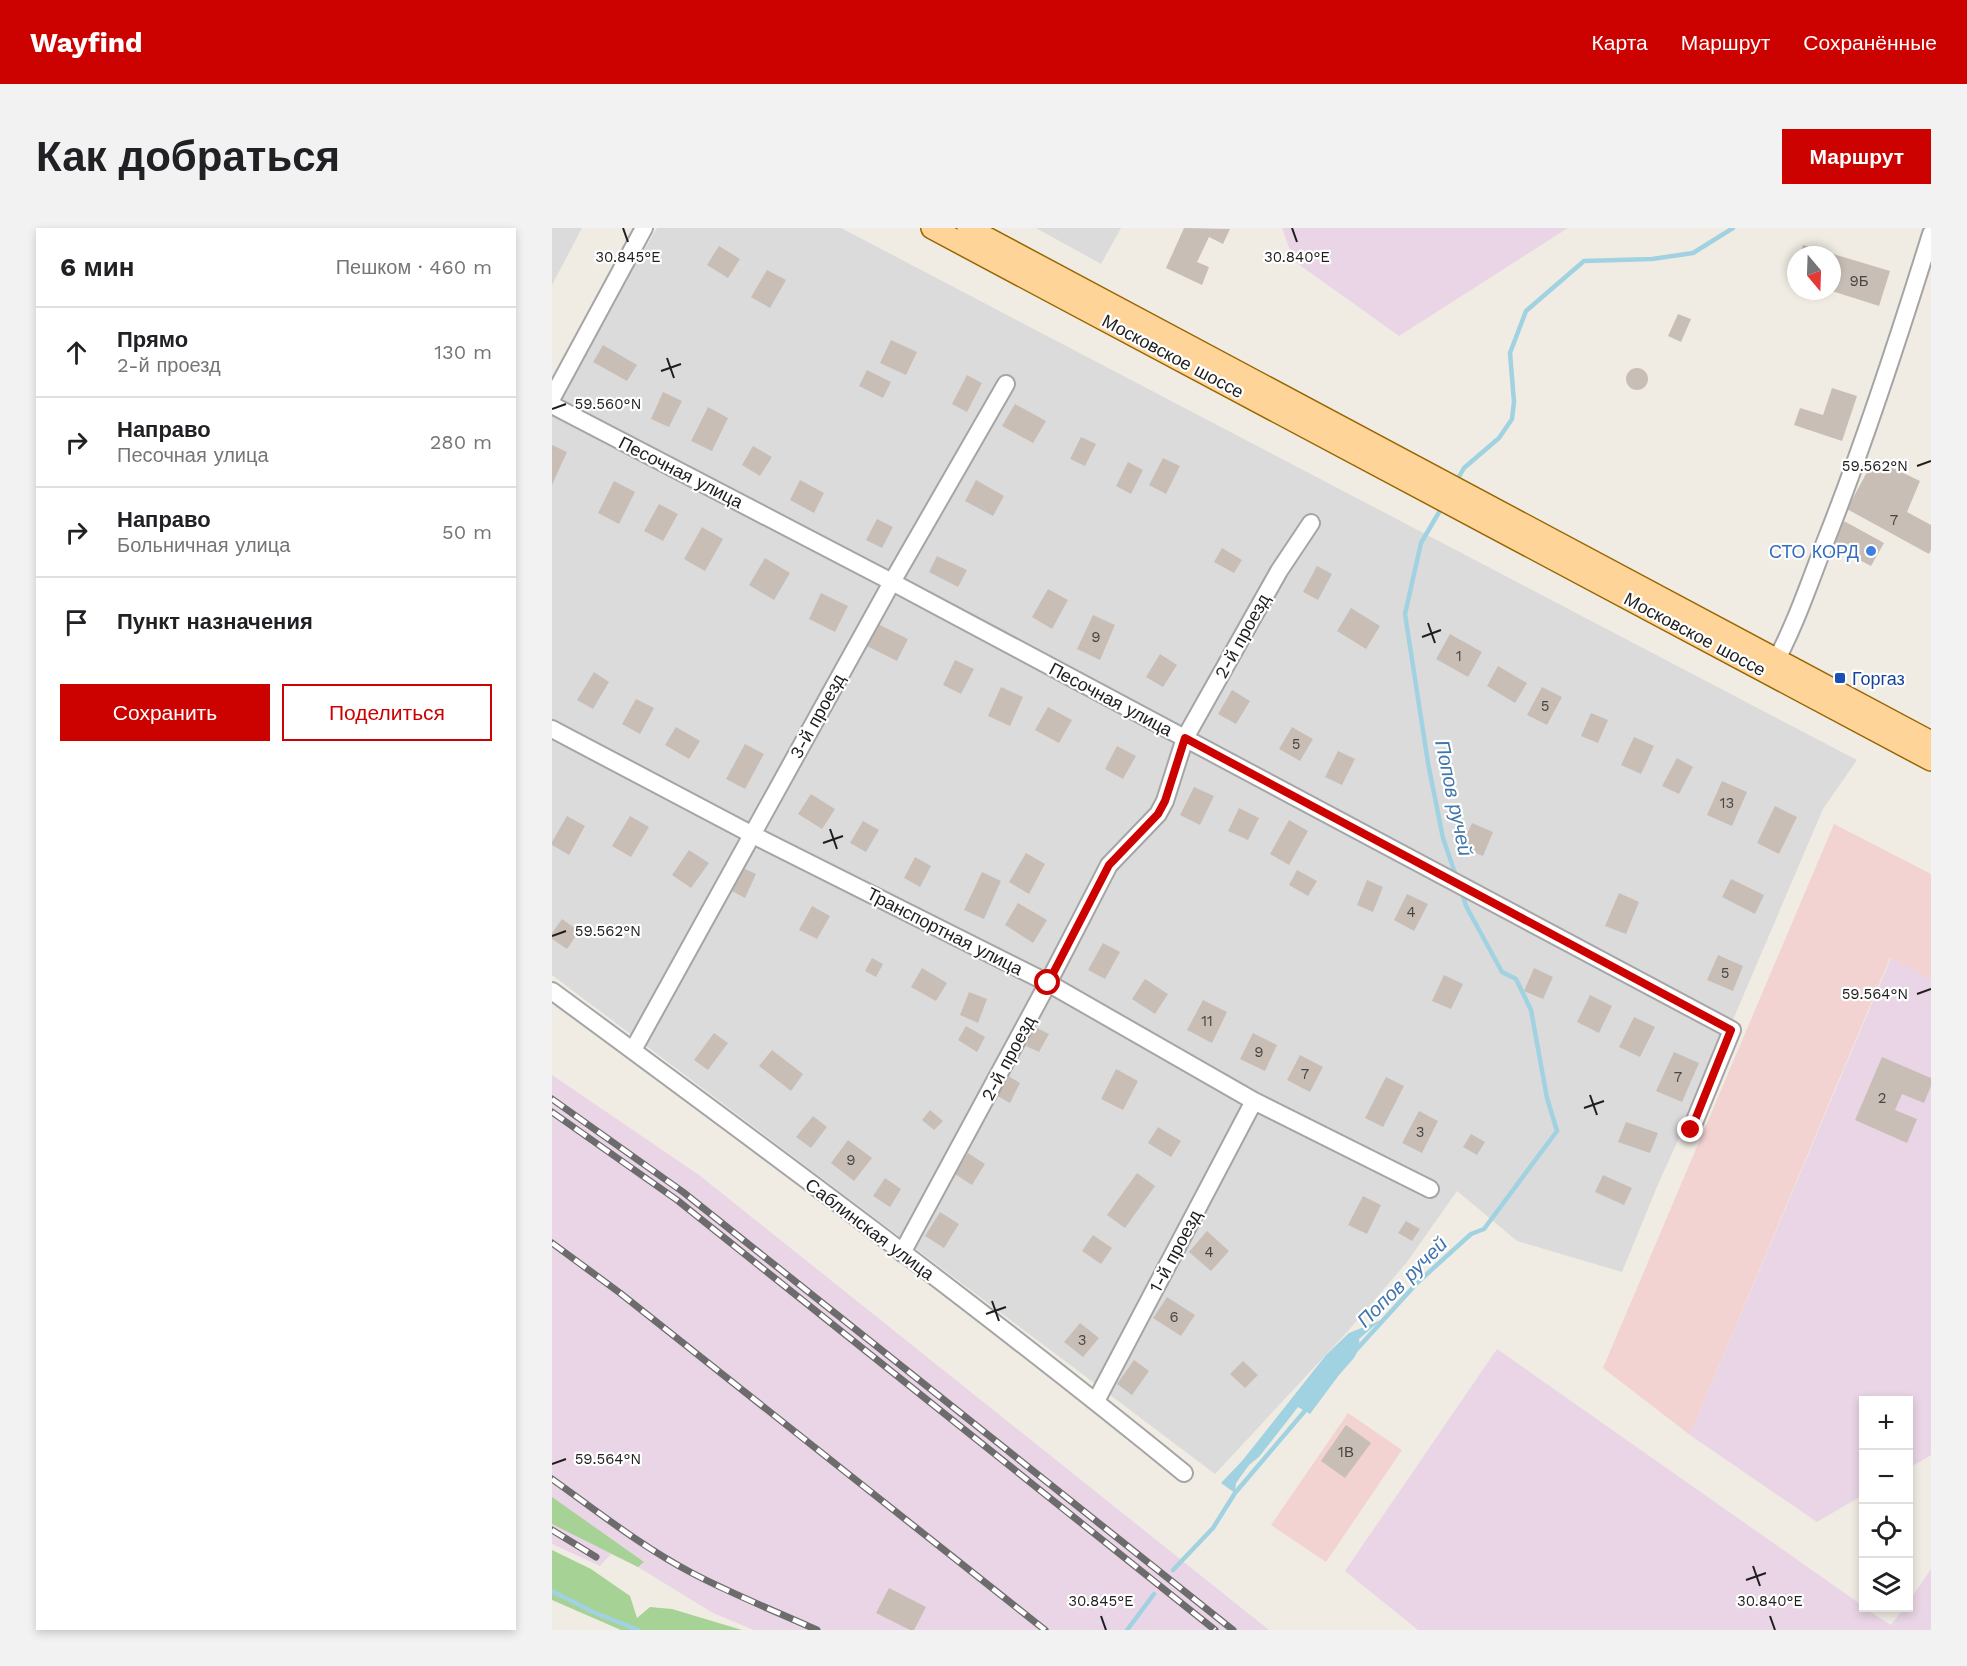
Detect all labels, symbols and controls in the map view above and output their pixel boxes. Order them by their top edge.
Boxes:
text: Wayfind [30,26,143,59]
text: Карта [1592,30,1648,55]
text: Маршрут [1681,30,1770,55]
text: Сохранённые [1803,30,1937,55]
button: Маршрут [1782,129,1931,184]
text: Как добраться [36,132,340,181]
north arrow [1787,246,1841,300]
text: 30.845°E [595,248,661,266]
text: 30.840°E [1264,248,1330,266]
text: 6 мин [60,252,134,282]
text: Пешком · 460 m [336,255,492,279]
house number: 9Б [1849,272,1869,290]
street label: Московское шоссе [1099,310,1247,402]
text: Прямо [117,327,188,352]
icon: ahead [60,336,93,369]
text: 130 m [434,340,492,364]
text: 2-й проезд [117,353,221,377]
text: 59.560°N [575,395,641,413]
text: Направо [117,417,211,442]
icon: right [60,426,93,459]
text: 280 m [430,430,492,454]
street label: Песочная улица [615,432,747,513]
text: Песочная улица [117,443,269,467]
text: 59.562°N [1842,457,1908,475]
text: Направо [117,507,211,532]
house number: 7 [1890,511,1898,529]
icon: right [60,516,93,549]
text: 50 m [442,520,492,544]
text: Больничная улица [117,533,290,557]
place label: СТО КОРД [1769,541,1859,562]
marker: СТО КОРД [1864,544,1878,558]
street label: Московское шоссе [1621,588,1769,680]
street label: 2-й проезд [1210,590,1274,682]
icon: arrive [60,606,93,639]
text: Пункт назначения [117,609,313,634]
house number: 9 [1091,628,1101,646]
house number: 1 [1456,647,1462,665]
street label: Песочная улица [1046,658,1177,741]
place label: Горгаз [1852,668,1905,689]
street label: 3-й проезд [785,670,849,762]
marker: Горгаз [1833,671,1847,685]
button: Сохранить [60,684,270,741]
button: Поделиться [282,684,492,741]
house number: 5 [1541,697,1549,715]
house number: 5 [1292,735,1300,753]
water label: Попов ручей [1430,738,1478,858]
house number: 13 [1720,794,1734,812]
street label: Транспортная улица [864,883,1027,980]
house number: 4 [1406,903,1416,921]
text: 59.562°N [575,922,641,940]
house number: 5 [1721,964,1729,982]
route start [1034,969,1060,995]
text: 59.564°N [1842,985,1908,1003]
street label: 2-й проезд [977,1011,1039,1104]
house number: 11 [1201,1012,1213,1030]
house number: 9 [1254,1043,1264,1061]
house number: 7 [1301,1065,1309,1083]
house number: 7 [1674,1068,1682,1086]
house number: 2 [1878,1089,1886,1107]
route end [1677,1116,1703,1142]
house number: 3 [1416,1123,1424,1141]
house number: 9 [846,1151,856,1169]
street label: Саблинская улица [801,1174,939,1285]
street label: 1-й проезд [1145,1206,1206,1296]
water label: Попов ручей [1352,1232,1452,1332]
house number: 4 [1204,1243,1214,1261]
house number: 6 [1169,1308,1179,1326]
house number: 3 [1078,1331,1086,1349]
map controls [1859,1396,1913,1612]
button: + [1859,1396,1913,1450]
house number: 1В [1338,1443,1354,1461]
text: 59.564°N [575,1450,641,1468]
button: − [1859,1450,1913,1504]
button: locate [1859,1504,1913,1558]
button: layers [1859,1558,1913,1612]
text: 30.845°E [1068,1592,1134,1610]
text: 30.840°E [1737,1592,1803,1610]

